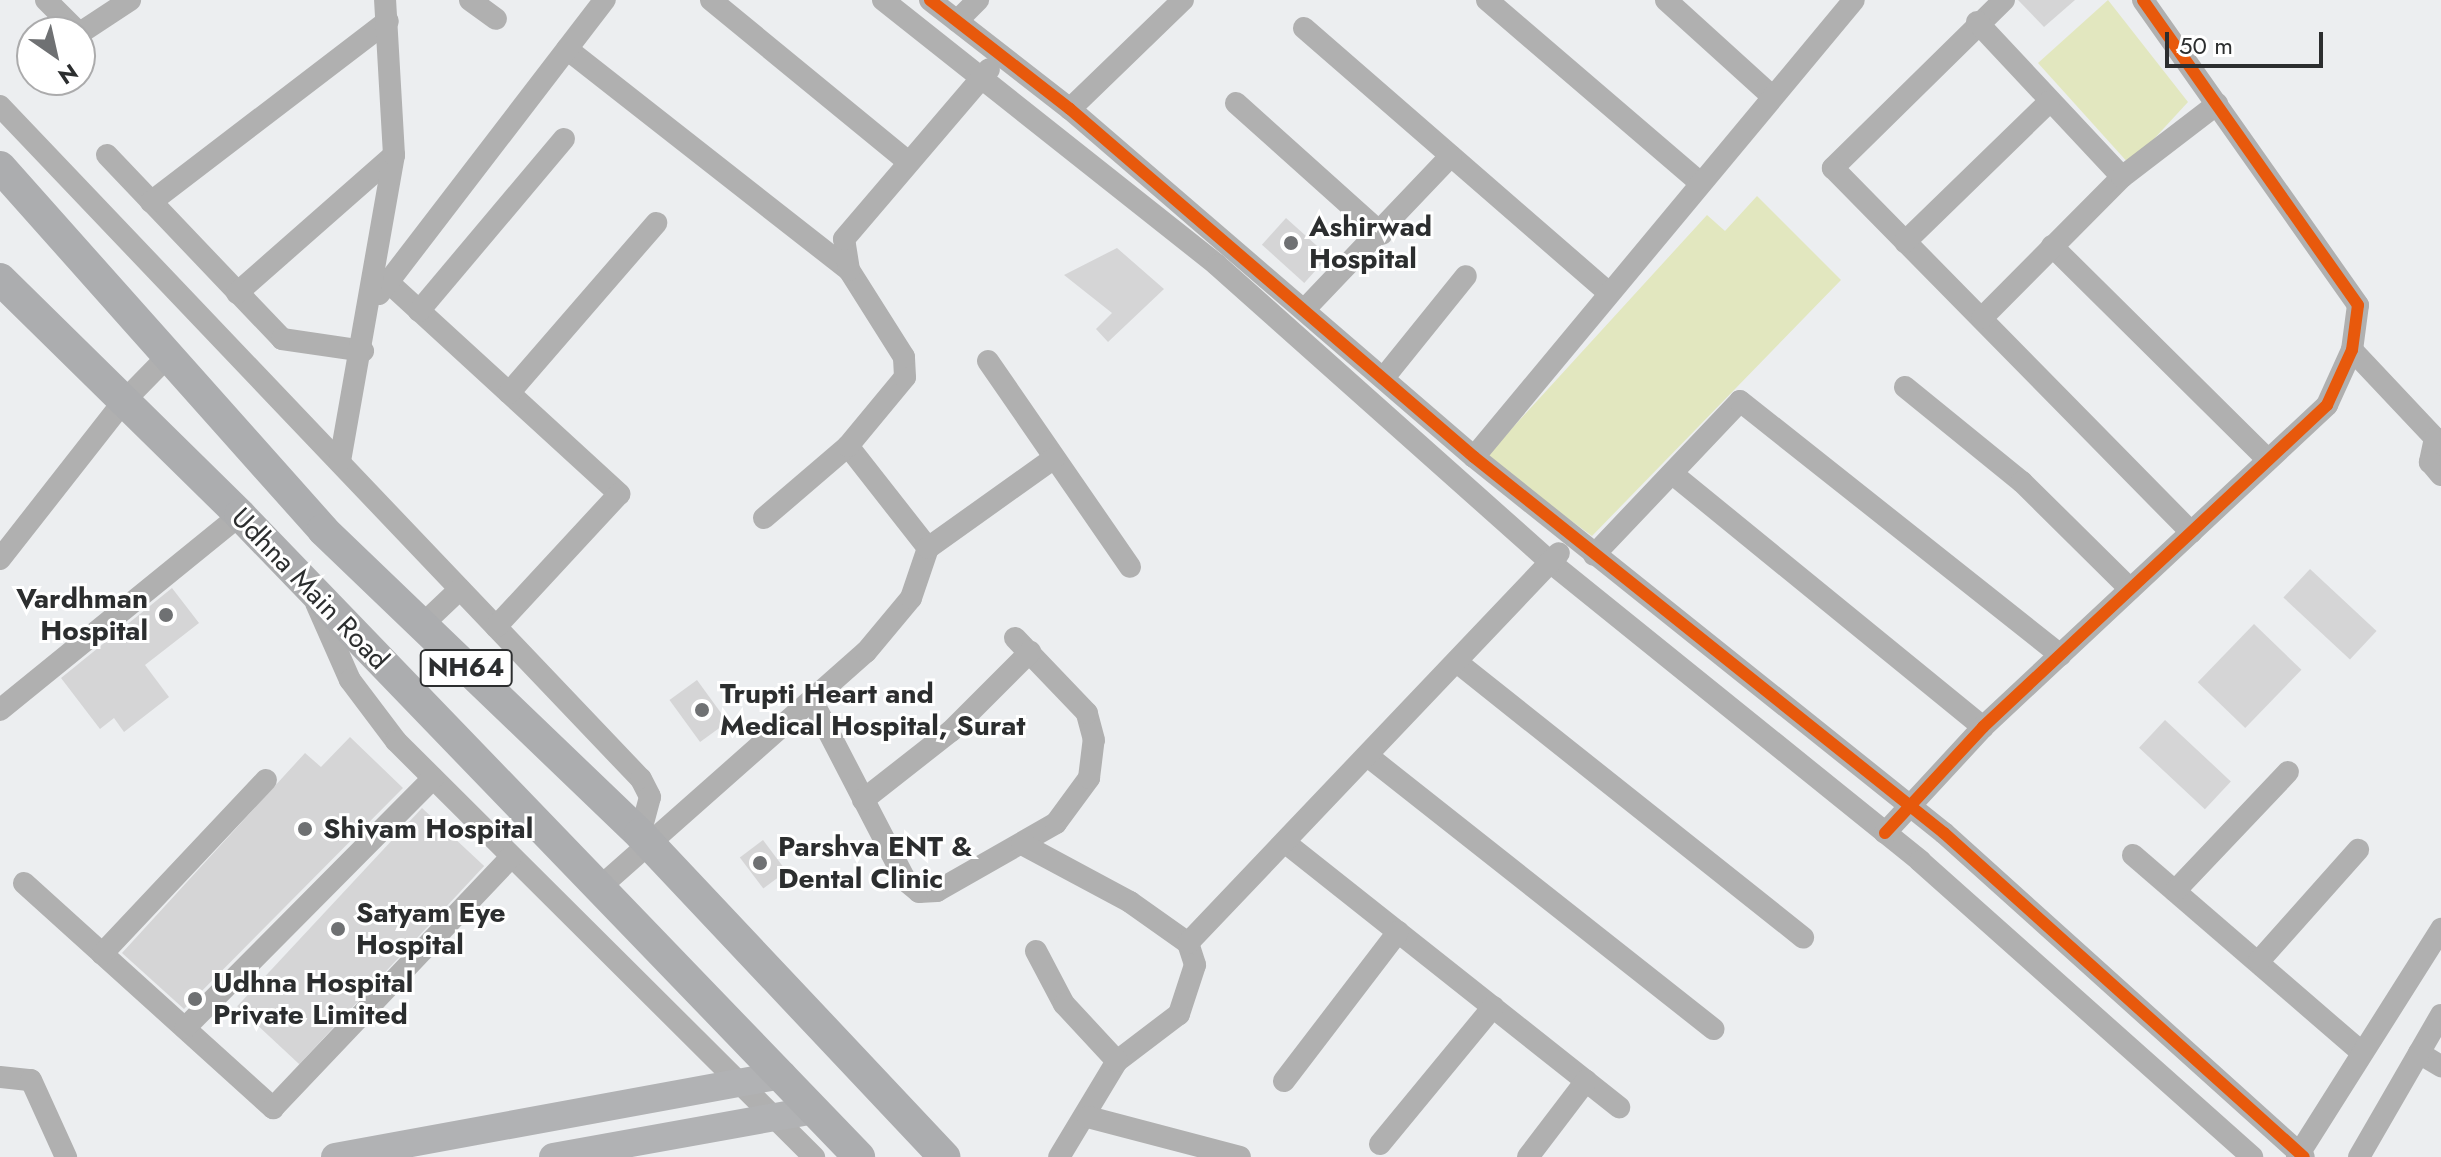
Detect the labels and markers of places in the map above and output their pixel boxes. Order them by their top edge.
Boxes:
place label: Ashirwad Hospital [1309,210,1432,276]
marker: Ashirwad Hospital [1280,232,1302,254]
place label: Vardhman Hospital [16,582,148,648]
marker: Vardhman Hospital [155,604,177,626]
place label: Trupti Heart and Medical Hospital, Surat [720,677,1025,743]
marker: Trupti Heart and Medical Hospital, Surat [691,699,713,721]
place label: Shivam Hospital [323,812,533,846]
marker: Shivam Hospital [294,818,316,840]
place label: Parshva ENT & Dental Clinic [778,830,972,896]
marker: Parshva ENT & Dental Clinic [749,852,771,874]
place label: Satyam Eye Hospital [356,896,506,962]
marker: Satyam Eye Hospital [327,918,349,940]
place label: Udhna Hospital Private Limited [213,966,413,1032]
marker: Udhna Hospital Private Limited [184,988,206,1010]

